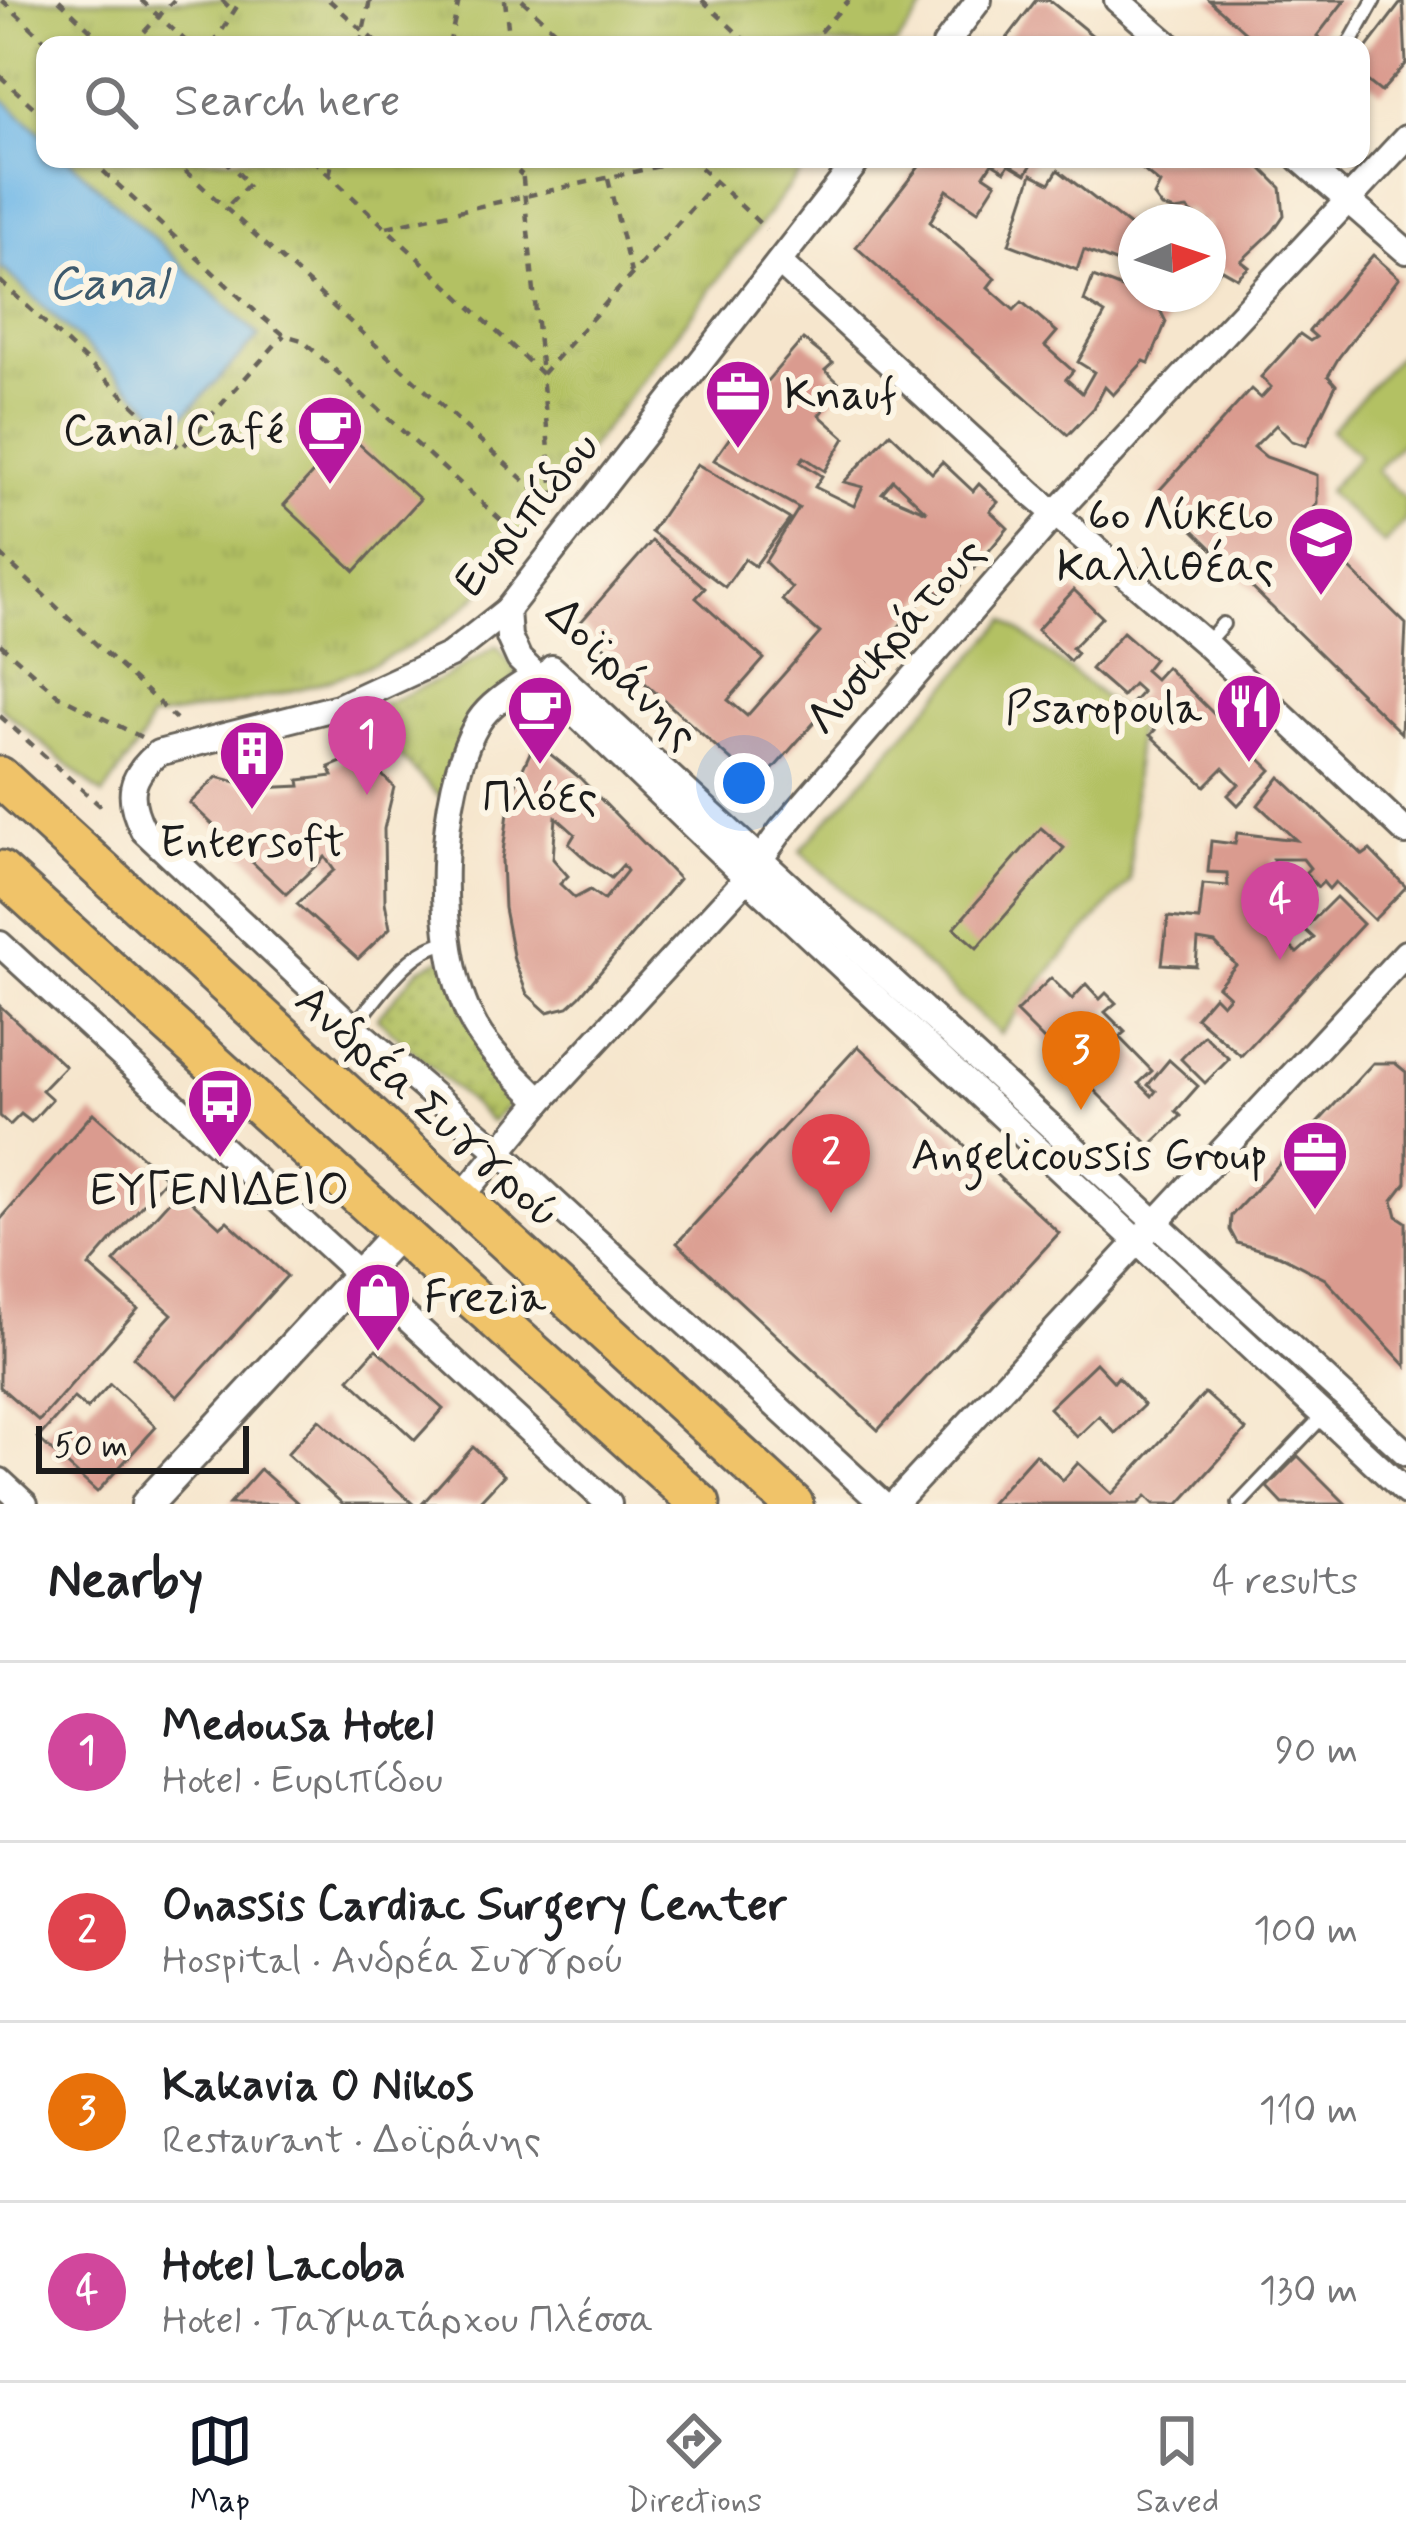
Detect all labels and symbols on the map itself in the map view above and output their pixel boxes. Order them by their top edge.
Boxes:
north arrow [1118,204,1226,312]
water label: Canal [48,253,172,316]
office icon: Knauf [703,357,773,451]
place label: Knauf [784,366,897,425]
cafe icon: Canal Café [295,393,365,487]
place label: Canal Café [63,402,284,461]
street label: Ευριπίδου [441,420,614,610]
place label: 6ο Λύκειο Καλλιθέας [1057,487,1274,598]
school or university icon: 6ο Λύκειο Καλλιθέας [1286,504,1356,598]
street label: Λυσικράτους [794,526,999,749]
street label: Δοϊράνης [532,585,711,764]
restaurant icon: Psaropoula [1214,671,1284,765]
cafe icon: Πλόες [505,673,575,767]
place label: Psaropoula [1005,680,1203,739]
pin: 1 [328,696,406,795]
building icon: Entersoft [217,718,287,812]
your location [714,753,774,813]
place label: Πλόες [482,769,598,828]
place label: Entersoft [159,814,345,873]
pin: 4 [1241,861,1319,960]
street label: Ανδρέα Συγγρού [281,972,573,1243]
pin: 3 [1042,1011,1120,1110]
bus stop icon: ΕΥΓΕΝΙΔΕΙΟ [185,1066,255,1160]
pin: 2 [792,1114,870,1213]
office icon: Angelicoussis Group [1280,1118,1350,1212]
place label: Angelicoussis Group [911,1127,1268,1191]
place label: ΕΥΓΕΝΙΔΕΙΟ [91,1162,349,1221]
shop icon: Frezia [343,1260,413,1354]
place label: Frezia [424,1269,547,1328]
scale bar [36,1420,249,1473]

